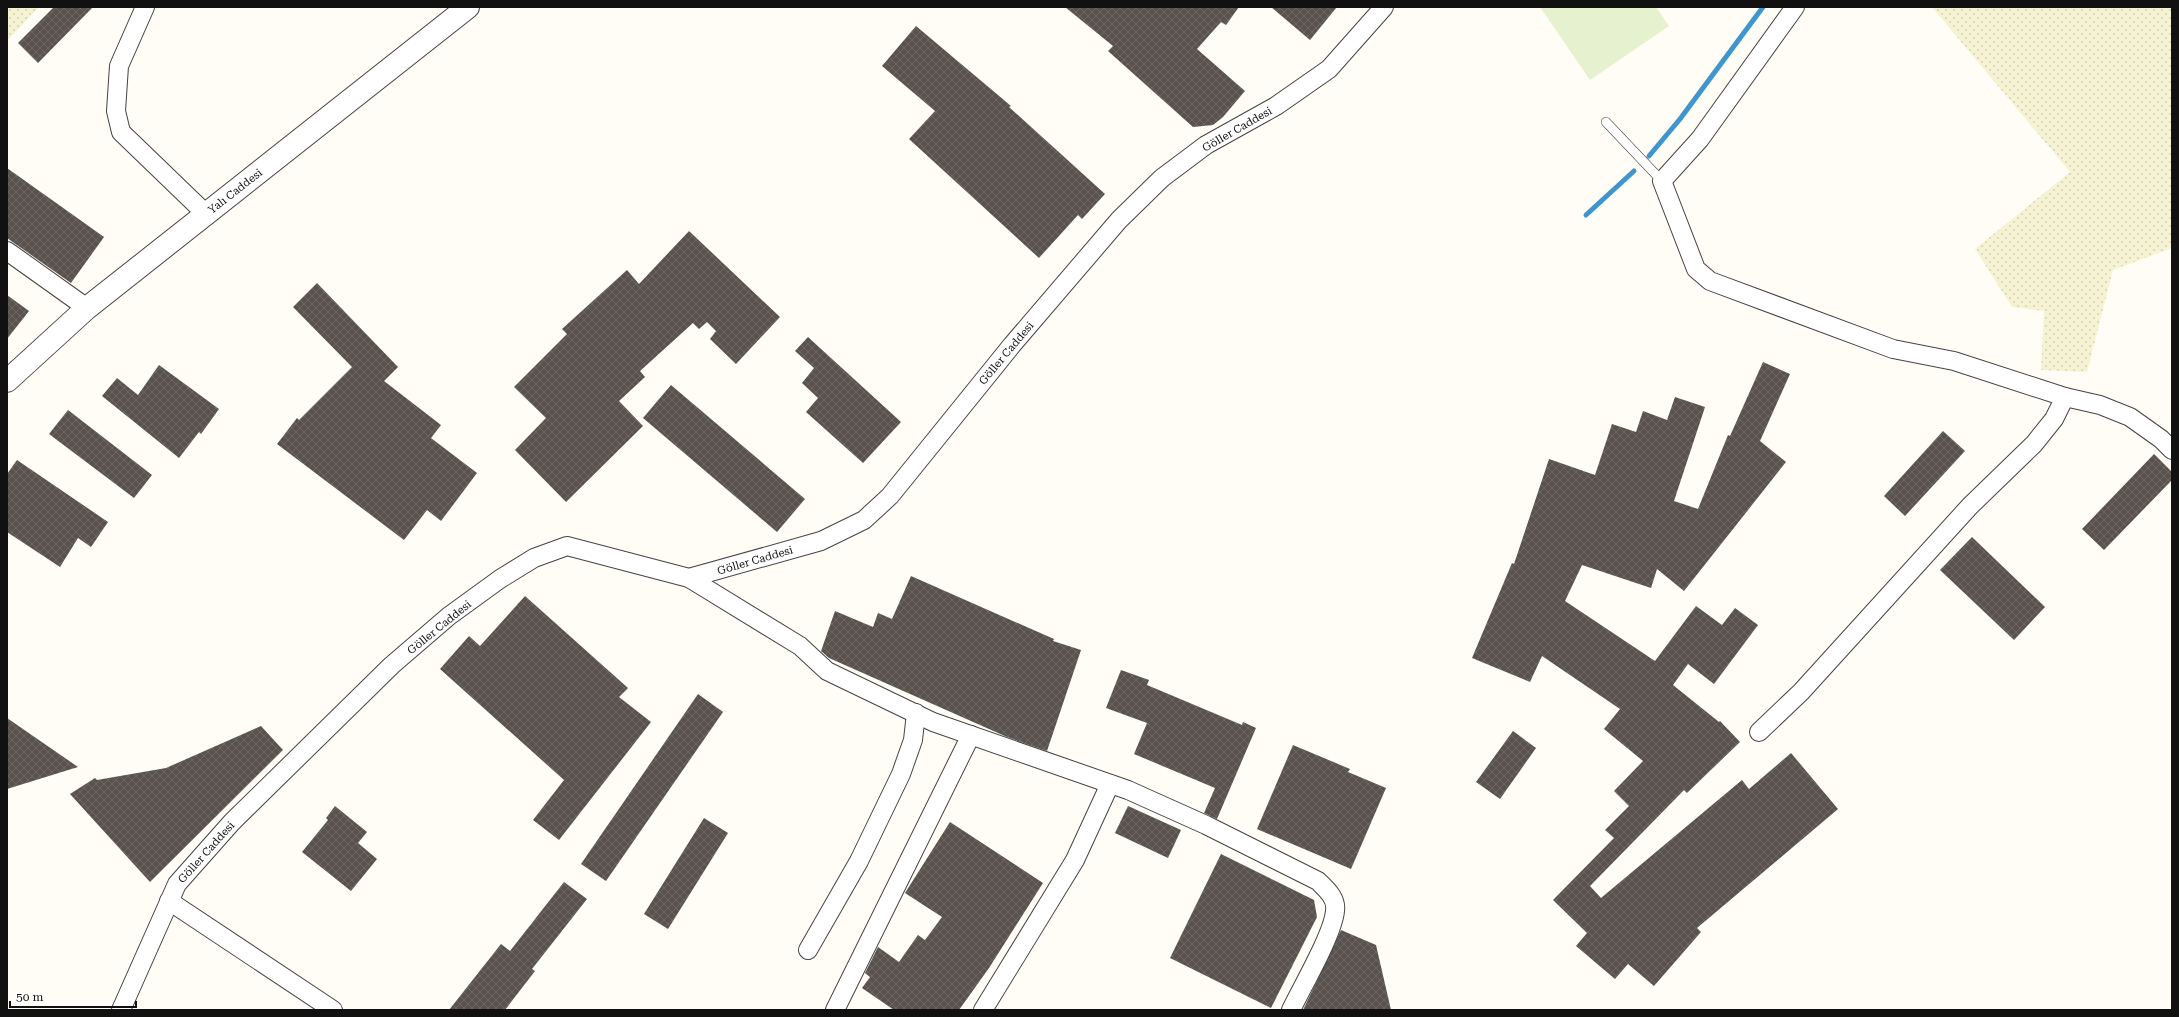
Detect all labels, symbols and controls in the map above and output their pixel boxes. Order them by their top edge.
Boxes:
street label: Göller Caddesi [1200,104,1275,155]
street label: Yalı Caddesi [206,166,265,217]
street label: Göller Caddesi [976,319,1037,387]
street label: Göller Caddesi [716,543,795,578]
street label: Göller Caddesi [405,597,474,657]
street label: Göller Caddesi [175,819,238,886]
scale bar [10,983,136,1009]
text: 50 m [16,990,43,1004]

